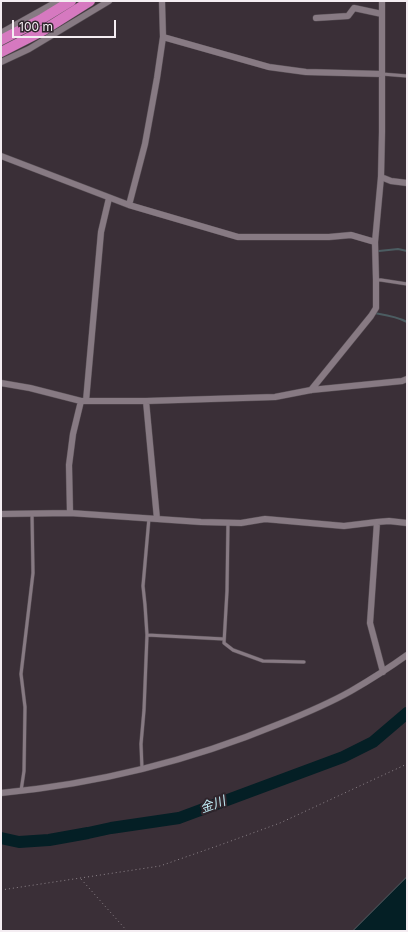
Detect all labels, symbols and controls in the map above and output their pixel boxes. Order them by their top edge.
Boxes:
scale bar [14,12,118,38]
text: 100 m [19,19,53,34]
water label: 金川 [198,793,228,817]

